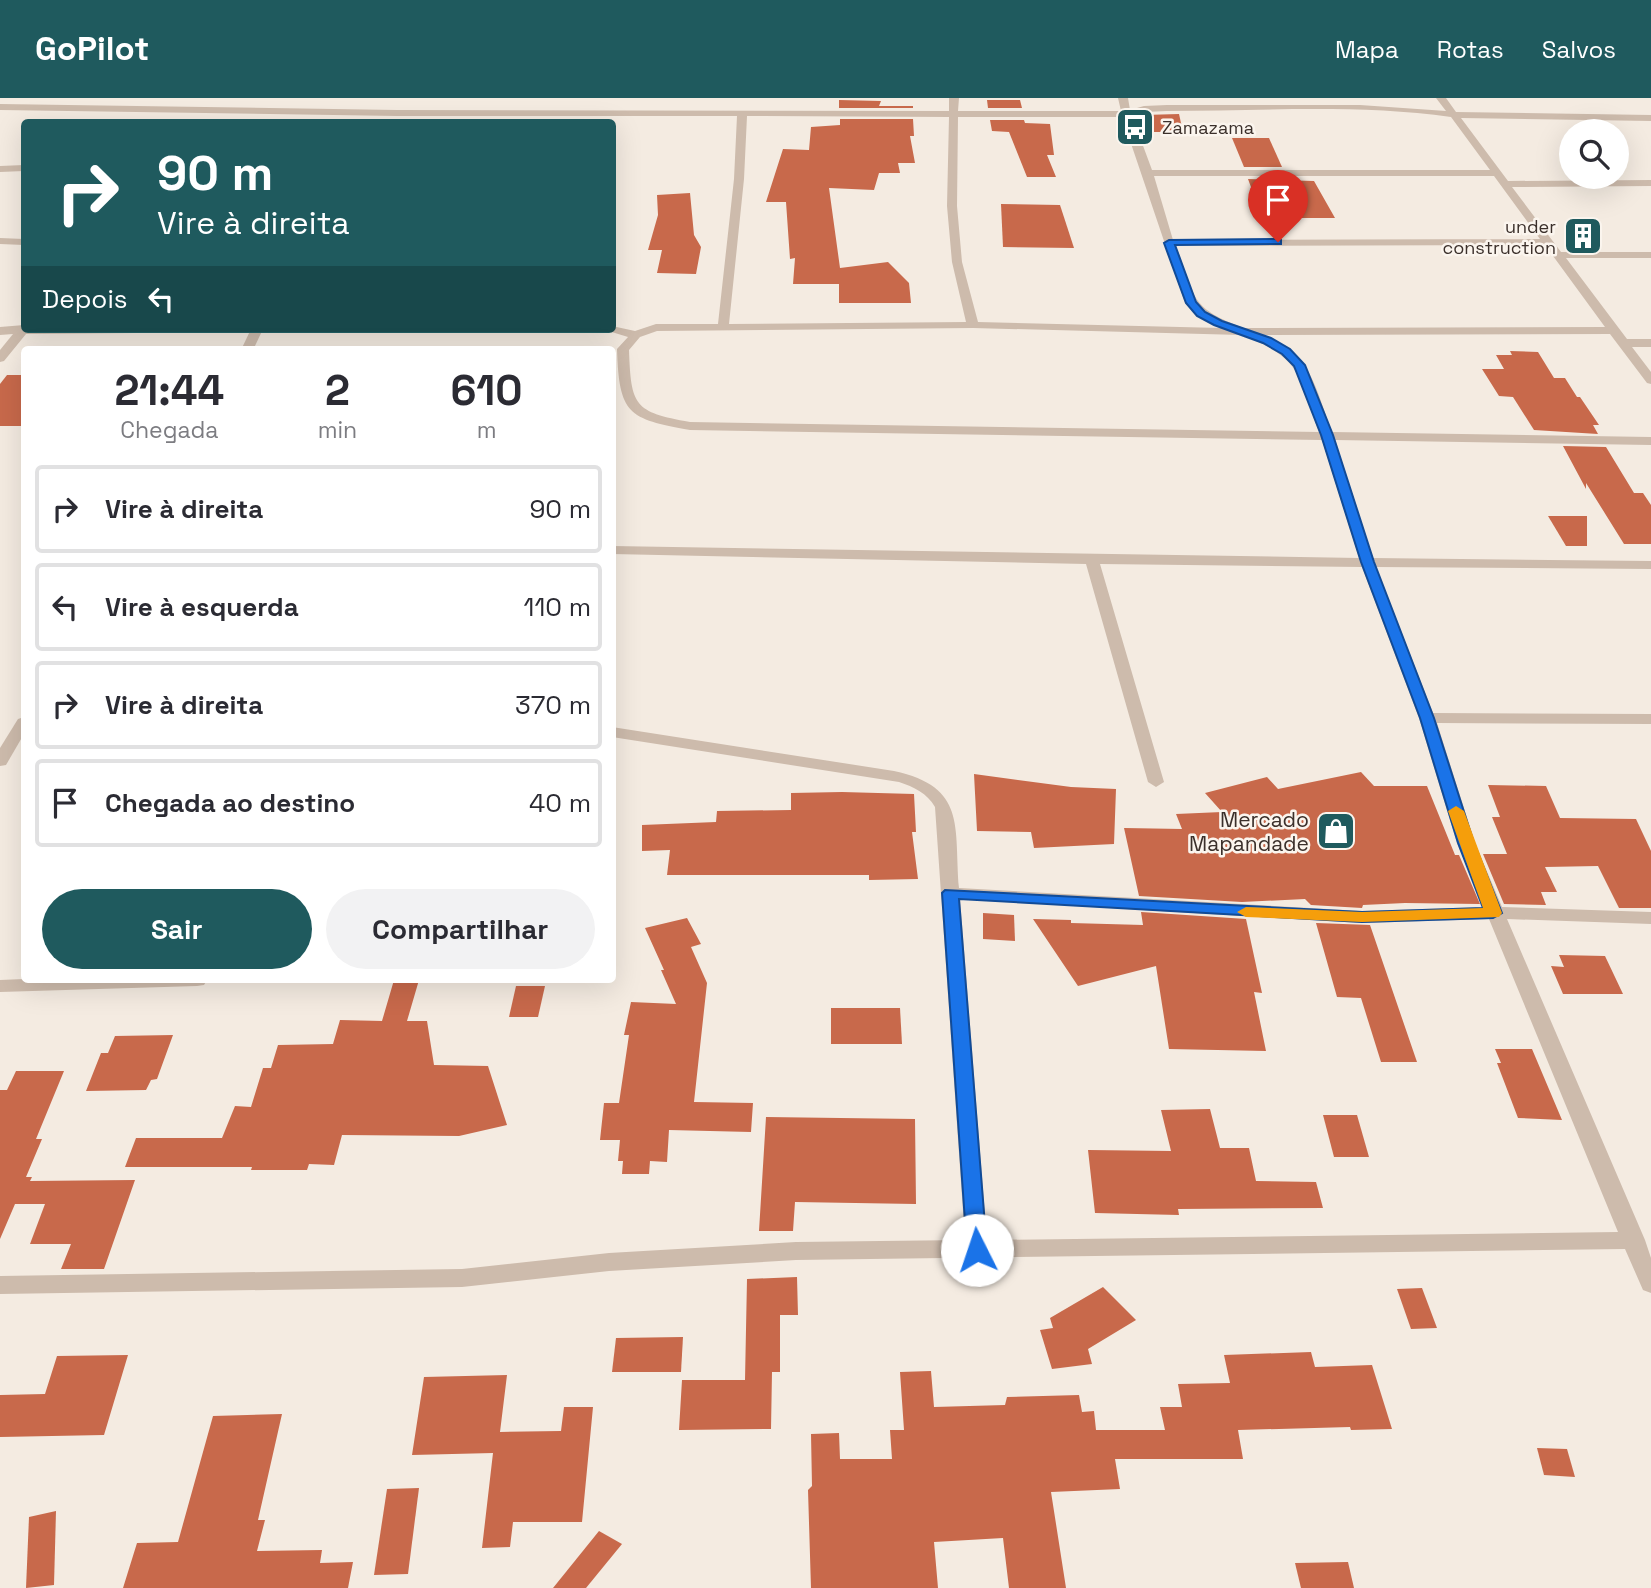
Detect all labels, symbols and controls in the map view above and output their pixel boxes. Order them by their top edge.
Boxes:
text: GoPilot [35,28,149,70]
text: Mapa [1335,34,1399,65]
text: Rotas [1437,34,1504,65]
text: Salvos [1542,34,1616,65]
bus stop icon: Zamazama [1114,106,1156,148]
place label: Zamazama [1162,116,1254,139]
map controls [1559,119,1629,189]
button: search [1559,119,1629,189]
text: 90 m [157,142,273,204]
icon: right [42,147,133,238]
pin [1248,170,1308,242]
icon: arrive [1259,181,1297,219]
text: Vire à direita [157,203,350,243]
place label: under construction [1442,215,1556,259]
building icon: under construction [1562,215,1604,257]
icon: left [142,280,180,318]
text: Depois [42,282,128,316]
text: 21:44 [114,364,224,417]
text: 2 [325,364,350,417]
text: 610 [451,364,523,417]
text: Chegada [120,415,218,445]
text: min [318,415,357,445]
text: m [477,415,496,445]
icon: right [46,490,84,528]
text: Vire à direita [105,492,263,526]
text: 90 m [529,492,591,526]
icon: left [46,588,84,626]
text: Vire à esquerda [105,590,299,624]
text: 110 m [524,590,591,624]
icon: right [46,686,84,724]
text: Vire à direita [105,688,263,722]
text: 370 m [515,688,591,722]
icon: arrive [46,784,84,822]
text: Chegada ao destino [105,786,355,820]
text: 40 m [529,786,591,820]
place label: Mercado Mapandade [1189,806,1309,857]
shop icon: Mercado Mapandade [1315,810,1357,852]
button: Sair [42,889,312,969]
button: Compartilhar [326,889,595,969]
position arrow [940,1213,1014,1287]

